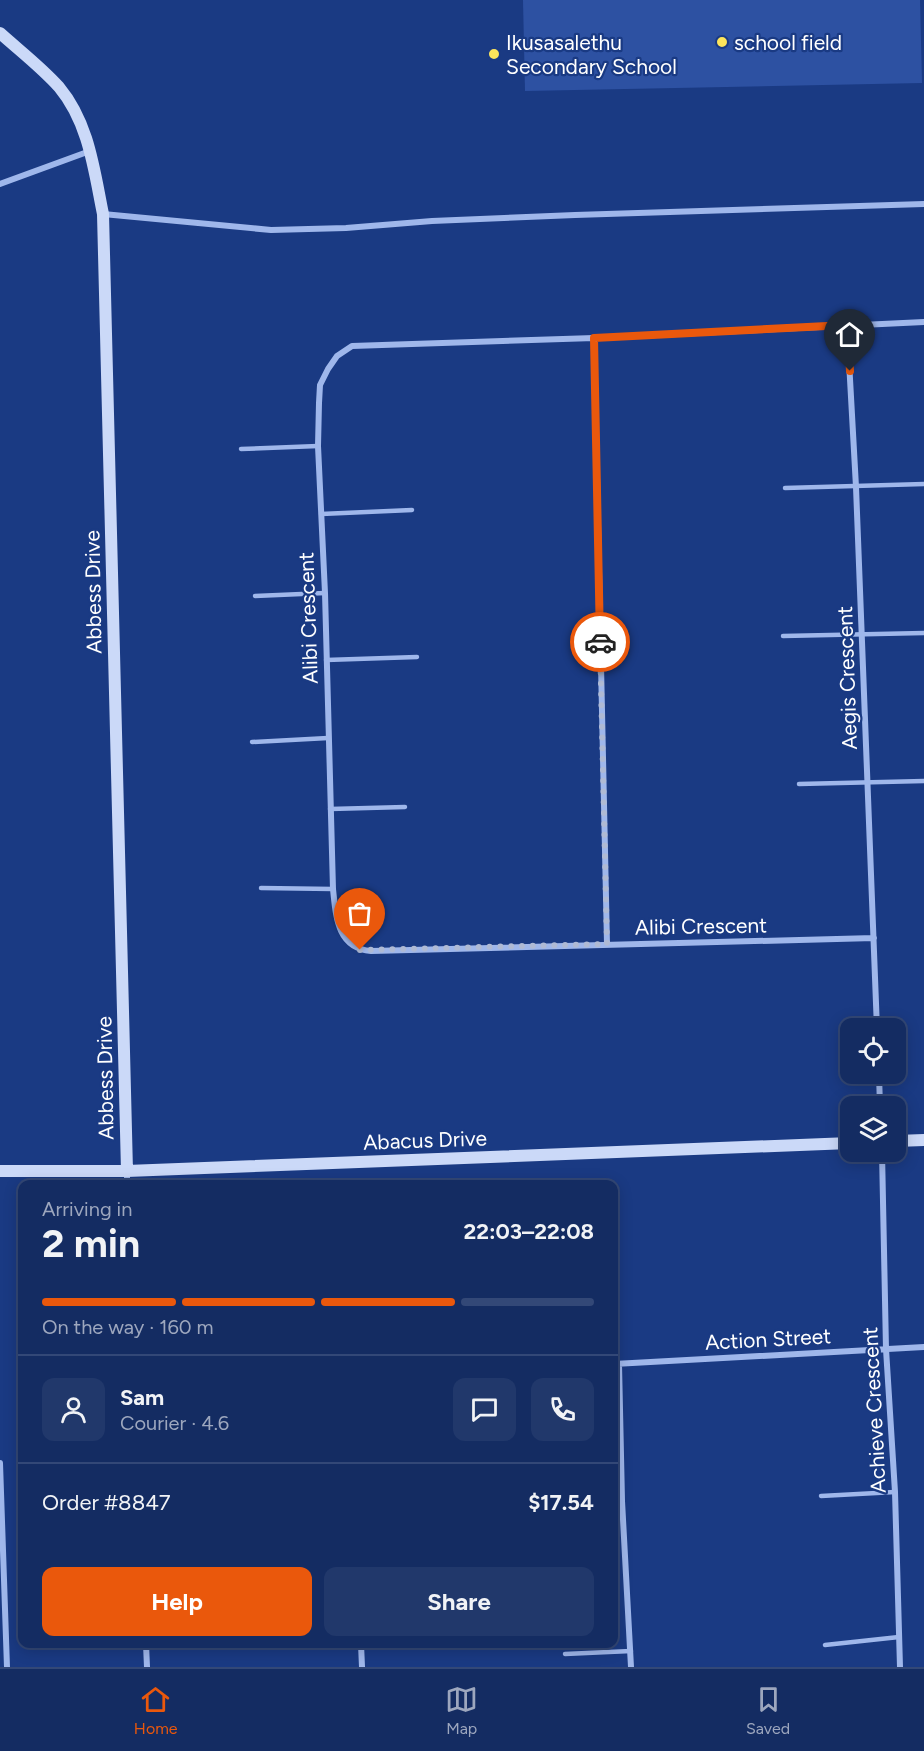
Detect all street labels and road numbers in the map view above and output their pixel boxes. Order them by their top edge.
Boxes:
street label: Abbess Drive [79,530,107,654]
street label: Alibi Crescent [293,552,323,684]
street label: Aegis Crescent [832,606,862,750]
street label: Alibi Crescent [635,912,767,940]
street label: Abbess Drive [91,1016,119,1140]
street label: Abacus Drive [363,1125,487,1155]
street label: Action Street [704,1323,832,1355]
street label: Achieve Crescent [857,1326,891,1494]

